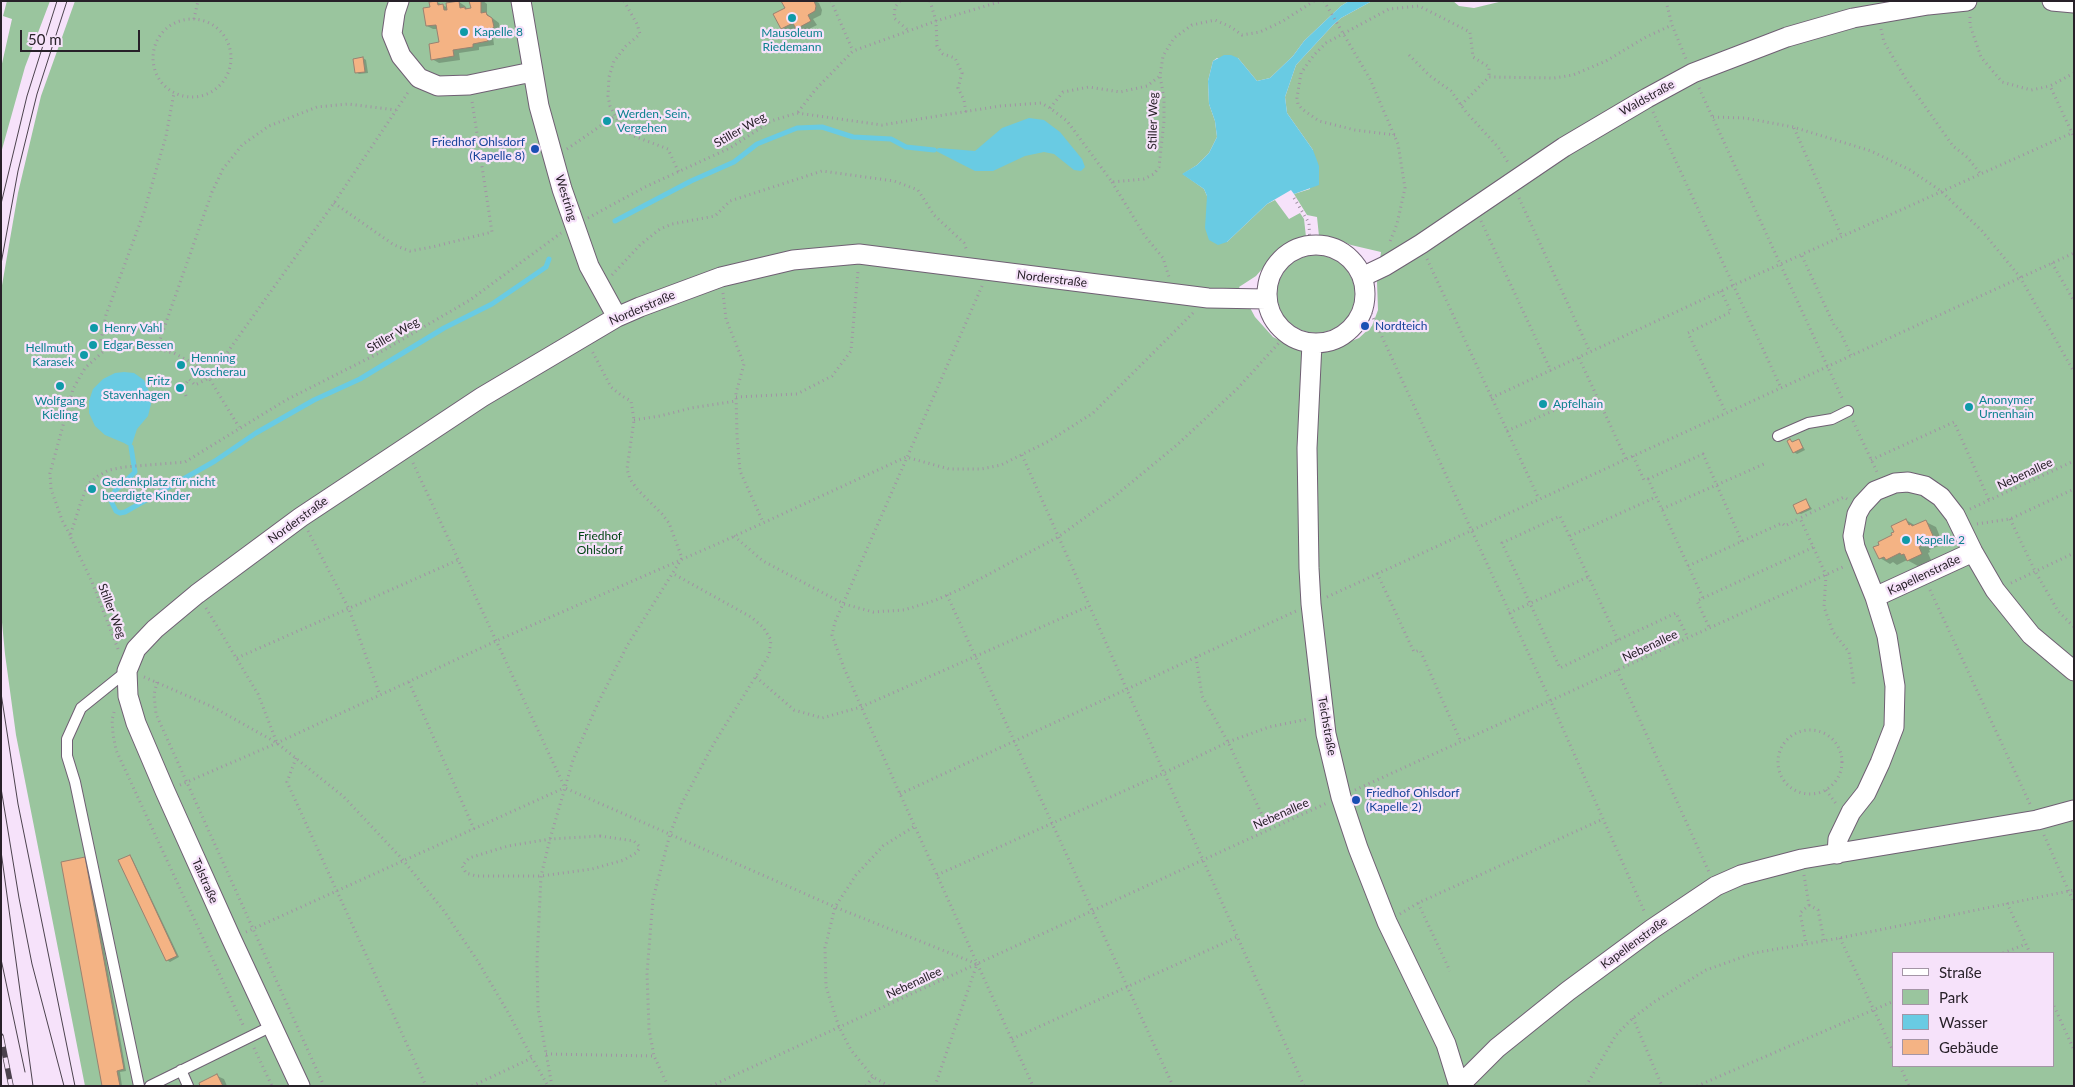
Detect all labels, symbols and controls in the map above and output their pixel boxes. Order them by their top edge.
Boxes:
marker: Mausoleum Riedemann [786,12,798,24]
scale bar [22,20,142,52]
place label: Kapelle 8 [474,25,523,39]
marker: Kapelle 8 [458,26,470,38]
place label: Mausoleum Riedemann [761,26,823,54]
text: 50 m [28,30,62,48]
street label: Waldstraße [1617,77,1677,119]
street label: Stiller Weg [1145,92,1161,150]
place label: Werden, Sein, Vergehen [617,107,690,135]
street label: Stiller Weg [712,109,768,151]
marker: Werden, Sein, Vergehen [601,115,613,127]
place label: Friedhof Ohlsdorf (Kapelle 8) [431,135,525,163]
marker: Friedhof Ohlsdorf (Kapelle 8) [529,143,541,155]
street label: Westring [552,173,580,223]
street label: Norderstraße [1016,268,1088,290]
street label: Norderstraße [607,288,677,328]
street label: Stiller Weg [365,314,421,356]
place label: Nordteich [1375,319,1428,333]
marker: Nordteich [1359,320,1371,332]
place label: Henry Vahl [104,321,162,335]
marker: Henry Vahl [88,322,100,334]
place label: Edgar Bessen [103,338,173,352]
marker: Edgar Bessen [87,339,99,351]
place label: Hellmuth Karasek [25,341,74,369]
marker: Hellmuth Karasek [78,349,90,361]
place label: Henning Voscherau [191,351,246,379]
marker: Henning Voscherau [175,359,187,371]
place label: Fritz Stavenhagen [103,374,170,402]
marker: Wolfgang Kieling [54,380,66,392]
marker: Fritz Stavenhagen [174,382,186,394]
place label: Anonymer Urnenhain [1979,393,2034,421]
place label: Wolfgang Kieling [35,394,85,422]
place label: Apfelhain [1553,397,1603,411]
marker: Apfelhain [1537,398,1549,410]
marker: Anonymer Urnenhain [1963,401,1975,413]
street label: Nebenallee [1995,455,2055,493]
place label: Gedenkplatz für nicht beerdigte Kinder [102,475,216,503]
marker: Gedenkplatz für nicht beerdigte Kinder [86,483,98,495]
street label: Norderstraße [265,494,331,546]
park label: Friedhof Ohlsdorf [577,529,623,557]
place label: Kapelle 2 [1916,533,1965,547]
marker: Kapelle 2 [1900,534,1912,546]
street label: Kapellenstraße [1885,552,1963,598]
street label: Stiller Weg [95,582,129,640]
street label: Nebenallee [1620,627,1680,665]
street label: Teichstraße [1315,695,1339,757]
place label: Friedhof Ohlsdorf (Kapelle 2) [1366,786,1460,814]
marker: Friedhof Ohlsdorf (Kapelle 2) [1350,794,1362,806]
street label: Nebenallee [1251,795,1311,833]
street label: Talstraße [189,856,221,906]
street label: Kapellenstraße [1598,914,1670,972]
legend [1892,952,2055,1067]
text: Straße [1939,963,1982,981]
street label: Nebenallee [884,964,944,1002]
text: Park [1939,988,1968,1006]
text: Wasser [1939,1013,1988,1031]
text: Gebäude [1939,1038,1998,1056]

